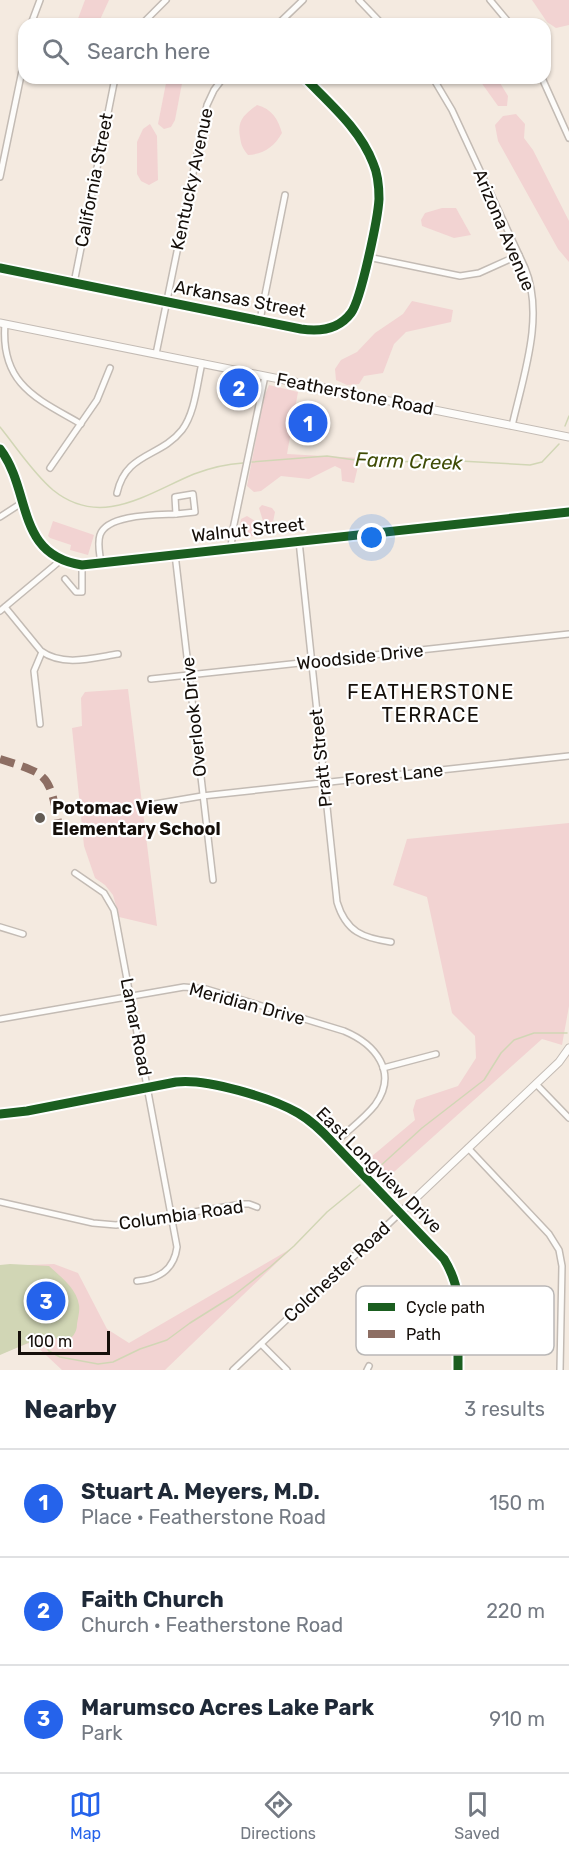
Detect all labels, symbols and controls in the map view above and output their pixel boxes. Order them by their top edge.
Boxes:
search box [18,18,551,84]
icon: search [39,35,72,68]
text: Search here [87,38,210,65]
street label: Kentucky Avenue [166,106,218,252]
street label: California Street [70,111,118,249]
street label: Arizona Avenue [468,166,540,294]
street label: Arkansas Street [172,275,308,323]
pin: 2 [220,366,258,410]
street label: Featherstone Road [274,368,436,420]
pin: 1 [288,400,328,446]
water label: Farm Creek [355,447,464,475]
street label: Walnut Street [190,513,306,547]
your location [357,523,386,552]
street label: Woodside Drive [295,639,425,675]
street label: Overlook Drive [177,656,211,778]
district label: FEATHERSTONE TERRACE [347,680,515,727]
street label: Pratt Street [305,708,337,808]
street label: Forest Lane [344,759,444,791]
place label: Potomac View Elementary School [52,797,221,840]
marker: Potomac View Elementary School [33,811,47,825]
street label: Lamar Road [116,976,156,1078]
street label: Meridian Drive [187,978,307,1030]
street label: East Longview Drive [311,1102,447,1238]
street label: Columbia Road [117,1195,245,1235]
street label: Colchester Road [279,1217,395,1327]
pin: 3 [26,1278,66,1324]
legend [356,1286,554,1355]
text: Cycle path [406,1298,485,1317]
text: Path [406,1325,441,1344]
scale bar [18,1328,110,1356]
text: 100 m [27,1332,72,1351]
text: Nearby [24,1394,117,1425]
text: 3 results [464,1397,545,1421]
text: Stuart A. Meyers, M.D. [81,1478,320,1505]
text: 1 [39,1491,48,1515]
text: 150 m [489,1491,545,1515]
text: Place · Featherstone Road [81,1505,326,1529]
text: Faith Church [81,1586,224,1613]
text: 2 [37,1599,50,1623]
text: 220 m [486,1599,545,1623]
text: Church · Featherstone Road [81,1613,343,1637]
text: Marumsco Acres Lake Park [81,1694,374,1721]
text: 3 [37,1707,50,1731]
text: 910 m [489,1707,545,1731]
text: Park [81,1721,123,1745]
tab: Map [69,1788,102,1843]
tab: Directions [240,1788,316,1843]
tab: Saved [454,1788,500,1843]

